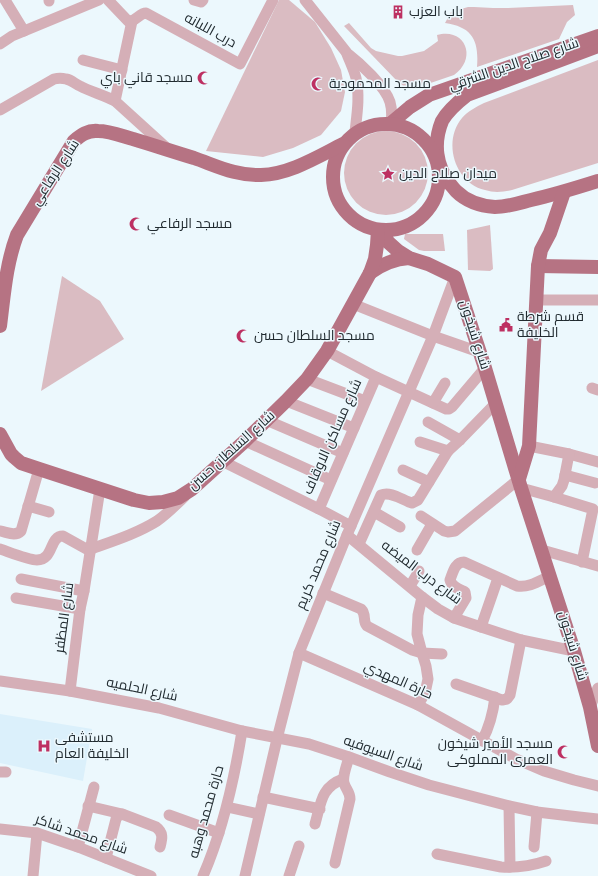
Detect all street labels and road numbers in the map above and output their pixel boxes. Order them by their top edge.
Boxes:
street label: درب اللبانه [181,10,239,52]
street label: شارع صلاح الدين الشرقي [447,35,582,97]
street label: شارع الرفاعي [28,137,85,210]
street label: شارع شيخون [455,298,493,372]
street label: شارع مساكن الاوقاف [300,376,366,498]
street label: شارع السلطان حسن [185,408,279,494]
street label: شارع محمد كريم [293,518,345,612]
street label: شارع درب الميضه [377,537,465,609]
street label: شارع المظفر [51,582,78,655]
street label: شارع شيخون [553,609,591,683]
street label: حارة المهدي [360,658,435,706]
street label: شارع الحلميه [105,674,179,706]
street label: شارع السيوفيه [341,732,425,776]
street label: حارة محمد وهبه [186,764,228,860]
street label: شارع محمد شاكر [32,811,129,859]

